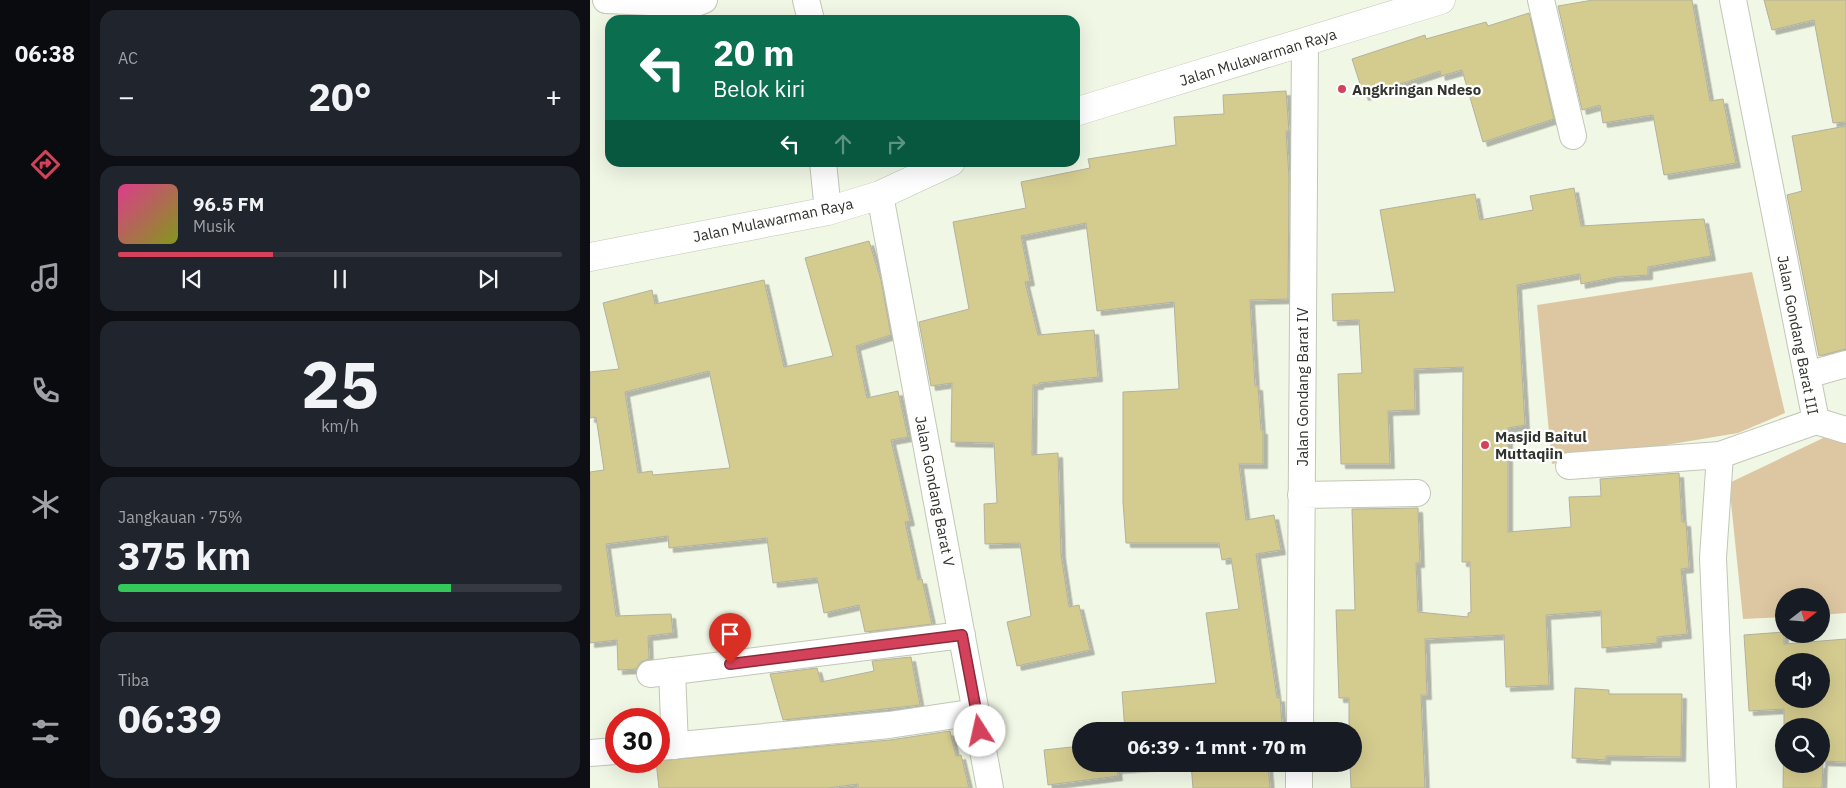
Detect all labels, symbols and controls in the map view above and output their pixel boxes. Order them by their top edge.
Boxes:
street label: Jalan Mulawarman Raya [1177,24,1339,90]
text: 20 m [713,30,795,76]
icon: left [630,35,695,100]
text: 06:38 [15,39,75,68]
text: AC [118,48,138,68]
text: 20° [308,72,372,121]
text: Belok kiri [713,74,805,103]
text: − [118,78,135,115]
text: + [545,78,562,115]
place label: Angkringan Ndeso [1352,80,1481,99]
marker: Angkringan Ndeso [1336,83,1348,95]
icon: left [776,130,804,158]
icon: ahead [829,130,857,158]
icon: right [882,130,910,158]
icon: directions [28,147,63,182]
text: 96.5 FM [193,192,264,216]
street label: Jalan Mulawarman Raya [691,194,855,246]
text: Musik [193,216,235,236]
street label: Jalan Gondang Barat III [1773,254,1823,416]
icon: music [28,260,63,295]
icon: previous [178,265,206,293]
icon: pause [326,265,354,293]
icon: next [474,265,502,293]
street label: Jalan Gondang Barat IV [1293,307,1312,467]
text: 25 [301,341,379,426]
icon: phone [28,373,63,408]
street label: Jalan Gondang Barat V [911,414,959,568]
text: km/h [321,416,359,436]
place label: Masjid Baitul Muttaqiin [1495,427,1587,463]
marker: Masjid Baitul Muttaqiin [1479,439,1491,451]
icon: climate [28,487,63,522]
text: Jangkauan · 75% [118,507,243,527]
text: 375 km [118,531,251,580]
north arrow [1775,588,1830,642]
map controls [1775,588,1830,773]
icon: car [28,600,63,635]
pin [709,613,751,664]
icon: arrive [716,620,744,648]
button: sound [1775,653,1830,708]
text: Tiba [118,670,149,690]
text: 06:39 [118,694,222,743]
position arrow [953,704,1005,756]
speed limit sign: 30 [605,708,670,773]
icon: filters [28,714,63,749]
button: search [1775,718,1830,773]
text: 06:39 · 1 mnt · 70 m [1127,735,1307,759]

